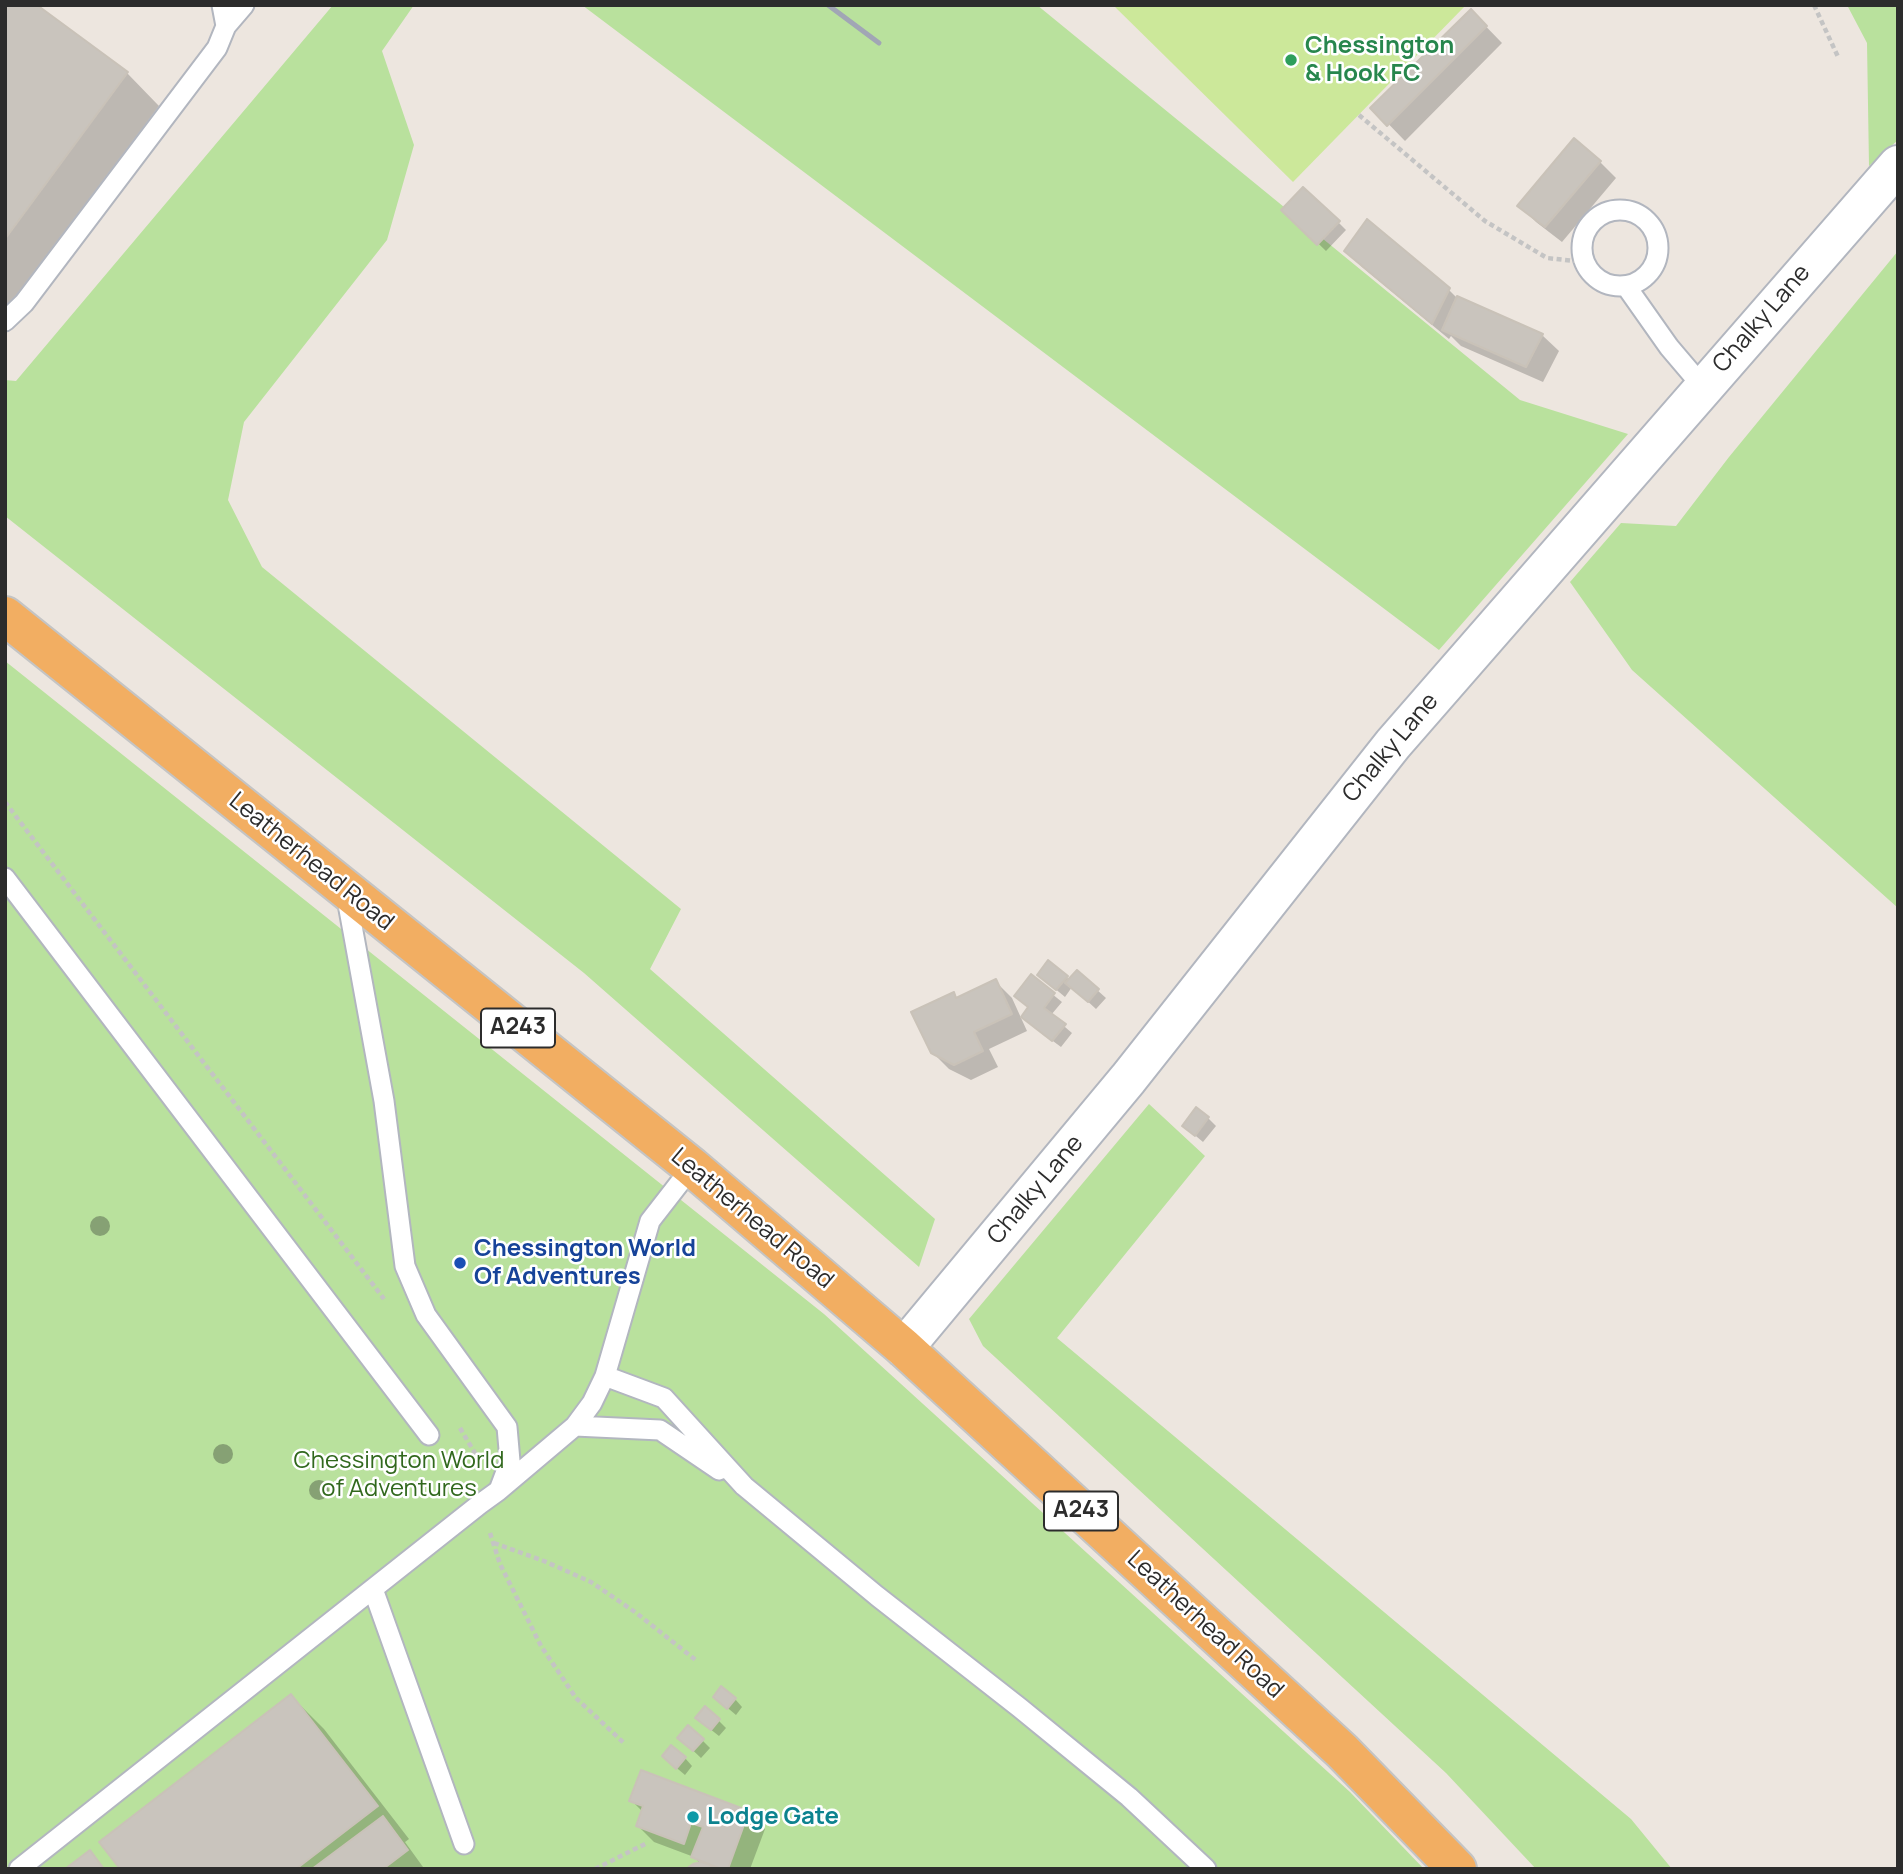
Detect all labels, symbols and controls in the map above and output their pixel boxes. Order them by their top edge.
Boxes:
place label: Chessington & Hook FC [1305,32,1454,88]
marker: Chessington & Hook FC [1283,52,1299,68]
street label: Chalky Lane [1707,259,1817,379]
street label: Chalky Lane [1337,688,1445,808]
street label: Leatherhead Road [223,787,399,937]
road number: A243 [481,1009,555,1048]
street label: Chalky Lane [982,1130,1090,1250]
street label: Leatherhead Road [665,1143,839,1295]
place label: Chessington World Of Adventures [474,1235,696,1291]
marker: Chessington World Of Adventures [452,1255,468,1271]
park label: Chessington World of Adventures [294,1447,504,1503]
road number: A243 [1044,1492,1118,1530]
street label: Leatherhead Road [1121,1545,1289,1705]
place label: Lodge Gate [707,1803,839,1831]
marker: Lodge Gate [685,1809,701,1825]

